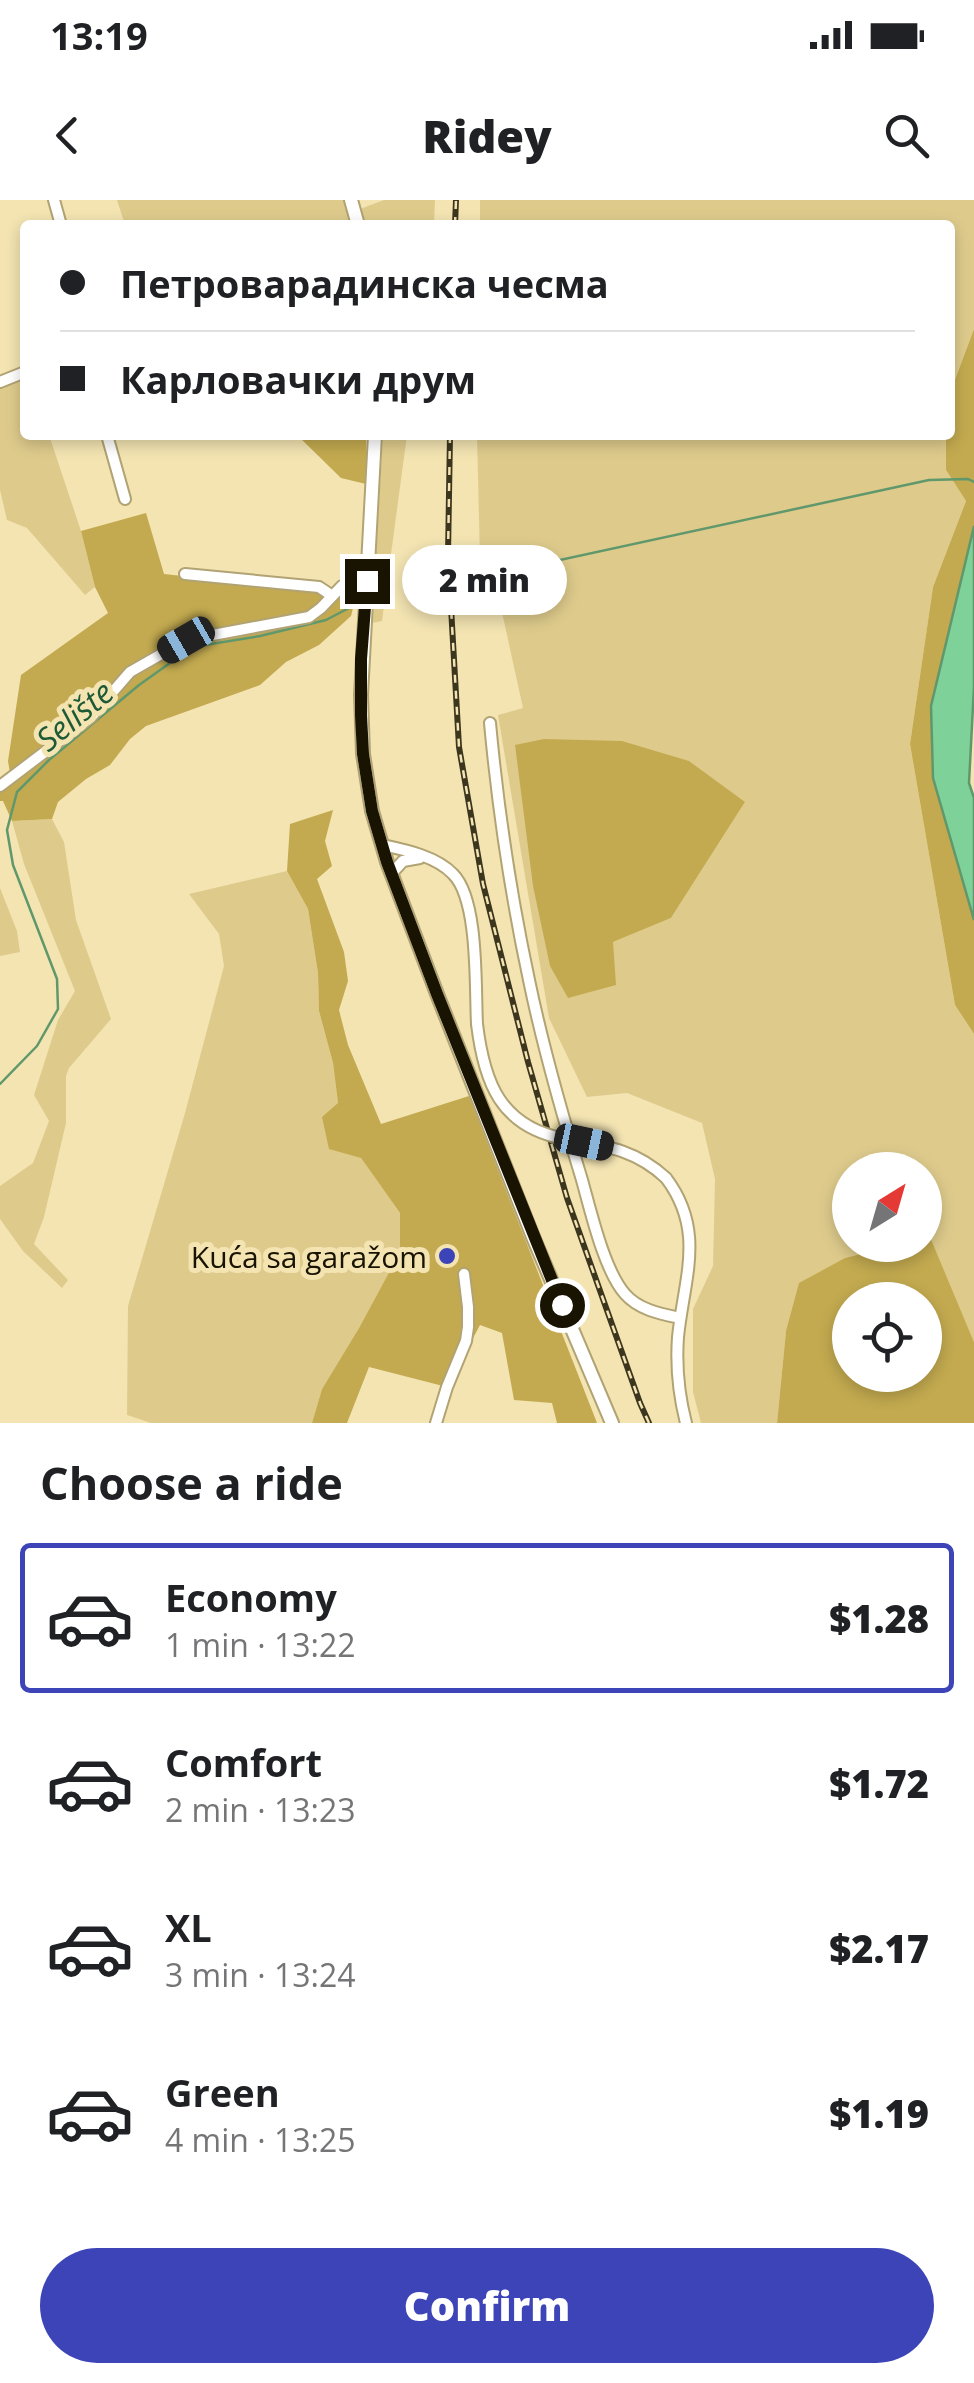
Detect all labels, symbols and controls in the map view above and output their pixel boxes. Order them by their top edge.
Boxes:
text: 13:19 [50,9,148,61]
text: Ridey [422,105,552,166]
icon: back [40,108,95,163]
icon: search [879,108,934,163]
text: Петроварадинска чесма [120,257,609,309]
text: Карловачки друм [120,353,476,405]
callout: 2 min [402,546,567,616]
text: 2 min [439,558,530,601]
route end [345,559,390,604]
car [153,612,219,668]
water label: Selište [26,670,122,760]
car [552,1121,616,1163]
north arrow [832,1152,942,1262]
map controls [832,1152,942,1392]
place label: Kuća sa garažom [191,1236,427,1277]
marker: Kuća sa garažom [436,1245,458,1267]
button: locate [832,1282,942,1392]
route start [540,1283,585,1328]
text: Choose a ride [40,1452,343,1513]
text: Economy [165,1571,337,1623]
icon: car [45,1573,135,1663]
text: $1.28 [829,1592,929,1644]
text: 1 min · 13:22 [165,1623,356,1666]
text: Comfort [165,1736,322,1788]
icon: car [45,1738,135,1828]
text: $1.72 [829,1757,929,1809]
text: 2 min · 13:23 [165,1788,356,1831]
text: XL [165,1901,212,1953]
icon: car [45,1903,135,1993]
text: $2.17 [829,1922,929,1974]
text: 3 min · 13:24 [165,1953,356,1996]
text: Green [165,2066,280,2118]
icon: car [45,2068,135,2158]
text: $1.19 [829,2087,929,2139]
text: 4 min · 13:25 [165,2118,356,2161]
button: Confirm [40,2248,934,2363]

